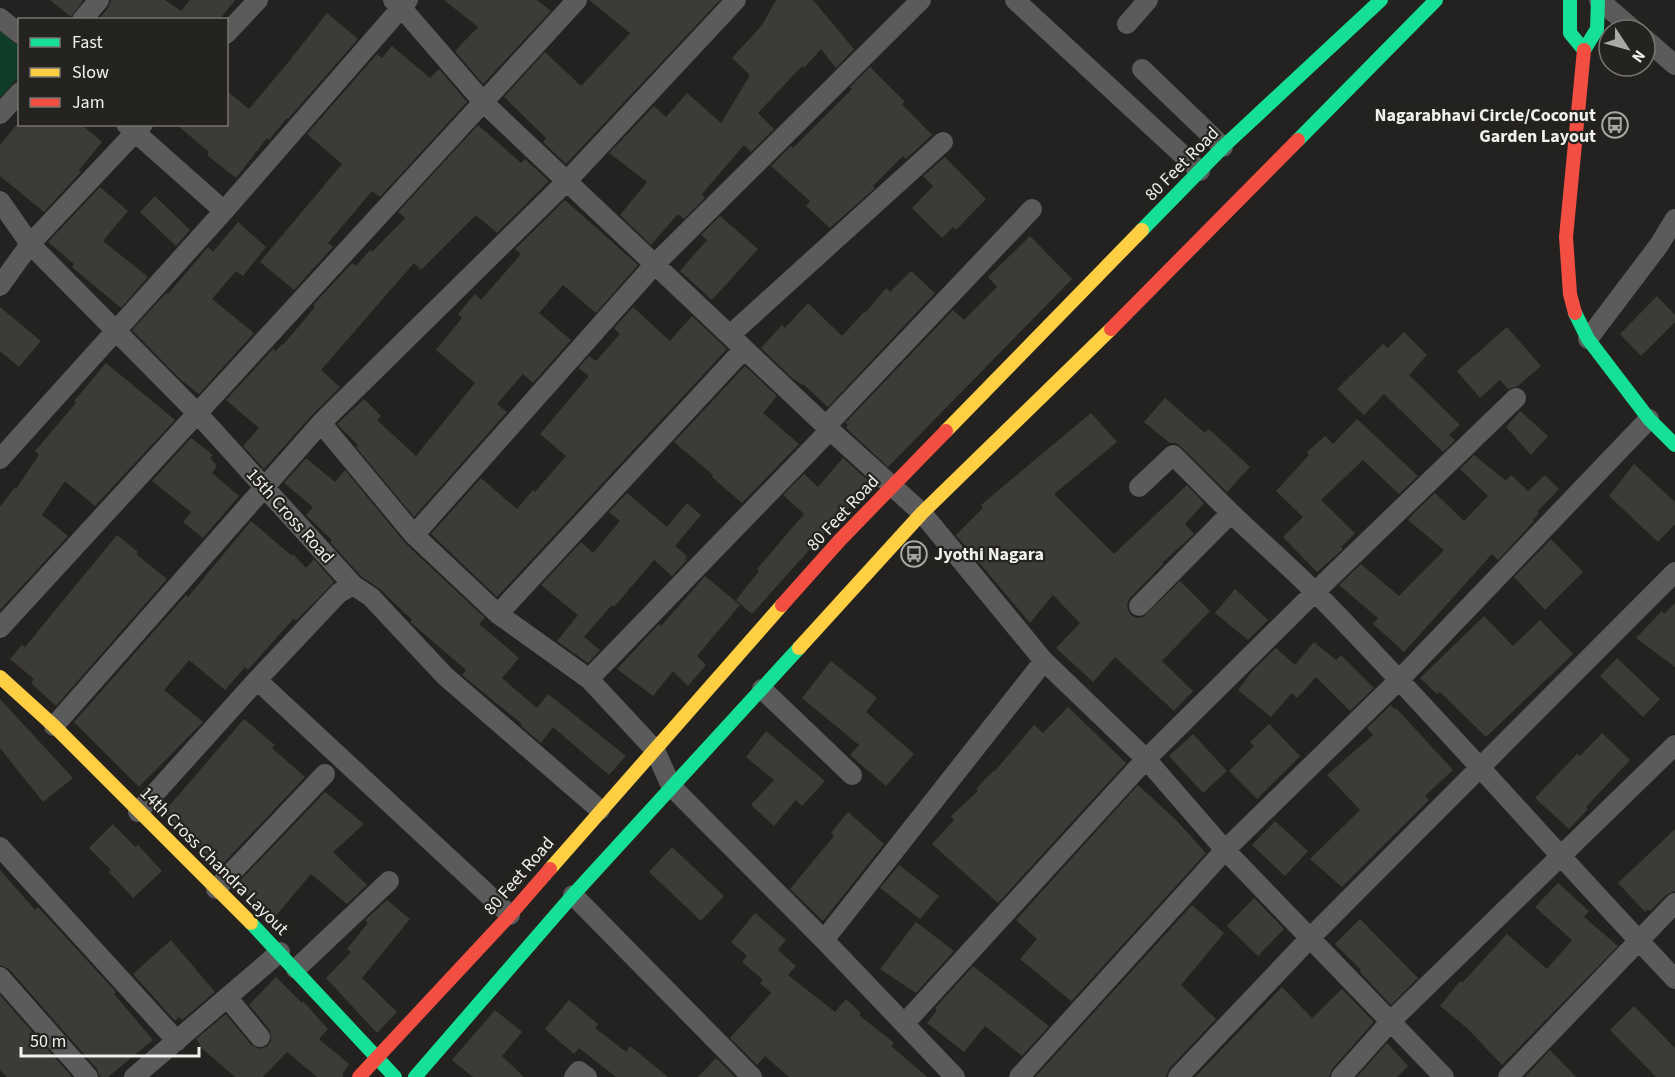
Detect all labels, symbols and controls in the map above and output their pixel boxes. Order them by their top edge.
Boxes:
legend [18,18,228,126]
north arrow [1597,18,1657,78]
text: Fast [72,30,103,55]
text: N [1626,45,1650,67]
text: Slow [72,60,109,85]
text: Jam [72,90,105,115]
place label: Nagarabhavi Circle/Coconut Garden Layout [1375,103,1596,149]
bus stop icon: Nagarabhavi Circle/Coconut Garden Layout [1600,110,1630,140]
street label: 80 Feet Road [1139,121,1225,207]
street label: 15th Cross Road [240,463,340,569]
street label: 80 Feet Road [801,469,885,557]
bus stop icon: Jyothi Nagara [899,539,929,569]
place label: Jyothi Nagara [934,542,1044,567]
street label: 14th Cross Chandra Layout [134,781,294,941]
street label: 80 Feet Road [478,832,560,920]
scale bar [21,1020,200,1058]
text: 50 m [30,1029,66,1054]

